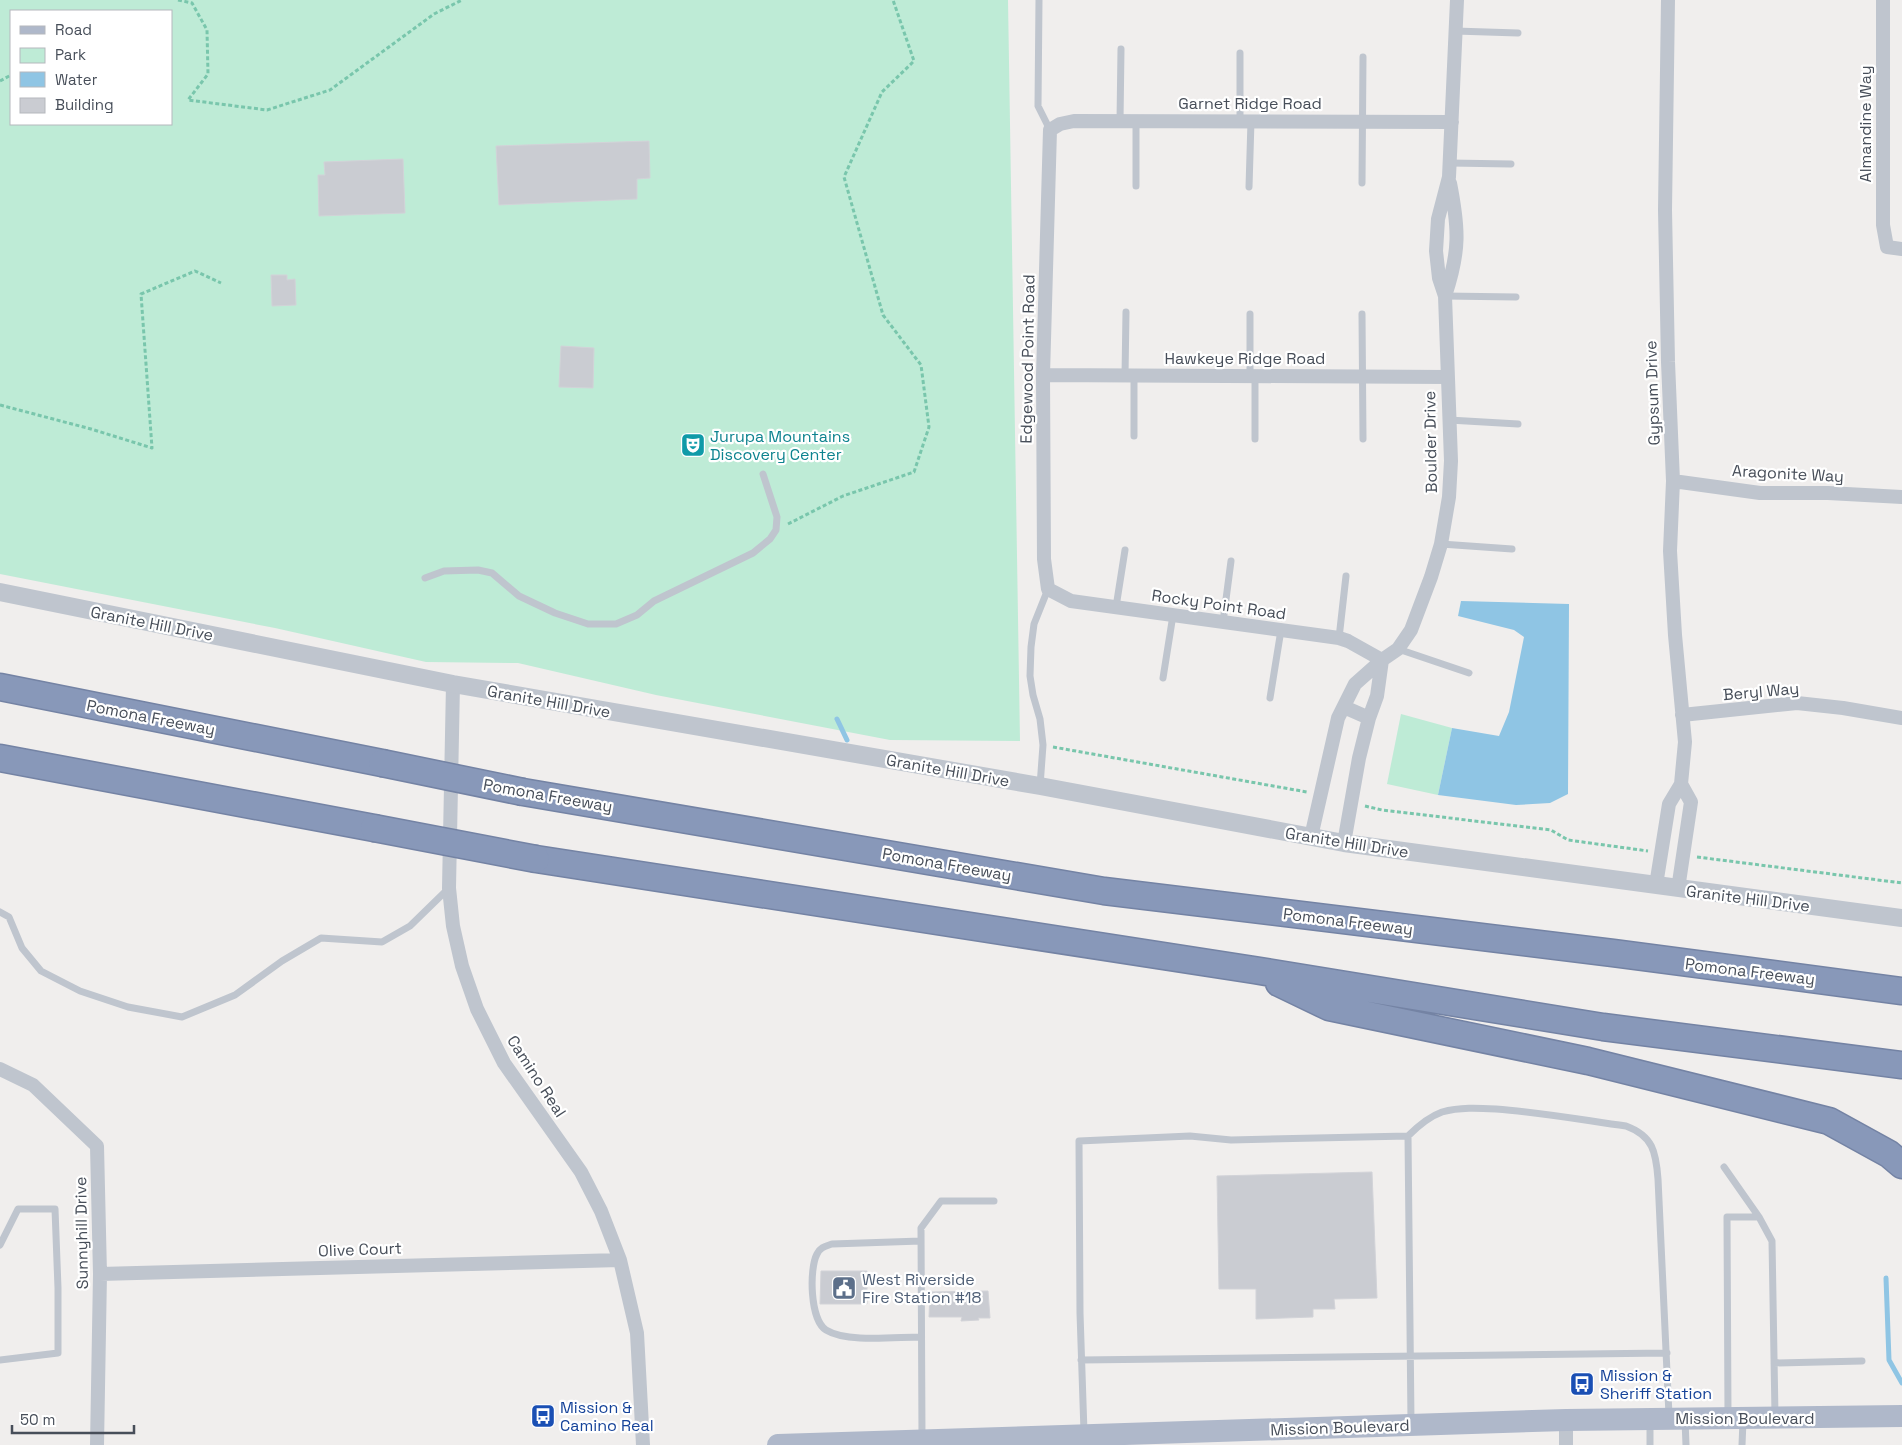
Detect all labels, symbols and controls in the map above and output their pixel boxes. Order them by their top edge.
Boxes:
legend [10,10,172,125]
text: Road [55,20,92,39]
text: Park [55,45,86,64]
street label: Almandine Way [1855,66,1876,182]
text: Water [55,70,98,89]
street label: Garnet Ridge Road [1178,93,1322,114]
text: Building [55,95,114,114]
street label: Edgewood Point Road [1016,274,1039,444]
street label: Gypsum Drive [1640,340,1665,446]
street label: Hawkeye Ridge Road [1165,348,1325,369]
street label: Boulder Drive [1419,391,1442,493]
place label: Jurupa Mountains Discovery Center [710,426,850,465]
theatre icon: Jurupa Mountains Discovery Center [680,432,706,458]
street label: Aragonite Way [1732,460,1844,487]
street label: Rocky Point Road [1150,585,1288,624]
street label: Granite Hill Drive [89,601,215,646]
street label: Beryl Way [1722,678,1800,705]
street label: Granite Hill Drive [486,680,612,723]
street label: Pomona Freeway [85,695,217,740]
street label: Granite Hill Drive [885,749,1011,792]
street label: Pomona Freeway [482,774,614,817]
street label: Granite Hill Drive [1284,822,1410,863]
street label: Pomona Freeway [881,843,1013,886]
street label: Granite Hill Drive [1685,880,1811,917]
street label: Pomona Freeway [1282,903,1414,940]
street label: Pomona Freeway [1684,953,1816,990]
street label: Camino Real [502,1031,571,1121]
street label: Sunnyhill Drive [70,1176,93,1290]
street label: Olive Court [318,1238,402,1261]
place label: West Riverside Fire Station #18 [862,1269,982,1308]
public building icon: West Riverside Fire Station #18 [831,1275,857,1301]
place label: Mission & Sheriff Station [1600,1365,1712,1404]
bus stop icon: Mission & Sheriff Station [1569,1371,1595,1397]
place label: Mission & Camino Real [560,1397,654,1436]
scale bar [12,1402,135,1434]
bus stop icon: Mission & Camino Real [530,1403,556,1429]
street label: Mission Boulevard [1675,1408,1815,1429]
text: 50 m [20,1410,55,1429]
street label: Mission Boulevard [1270,1415,1410,1440]

